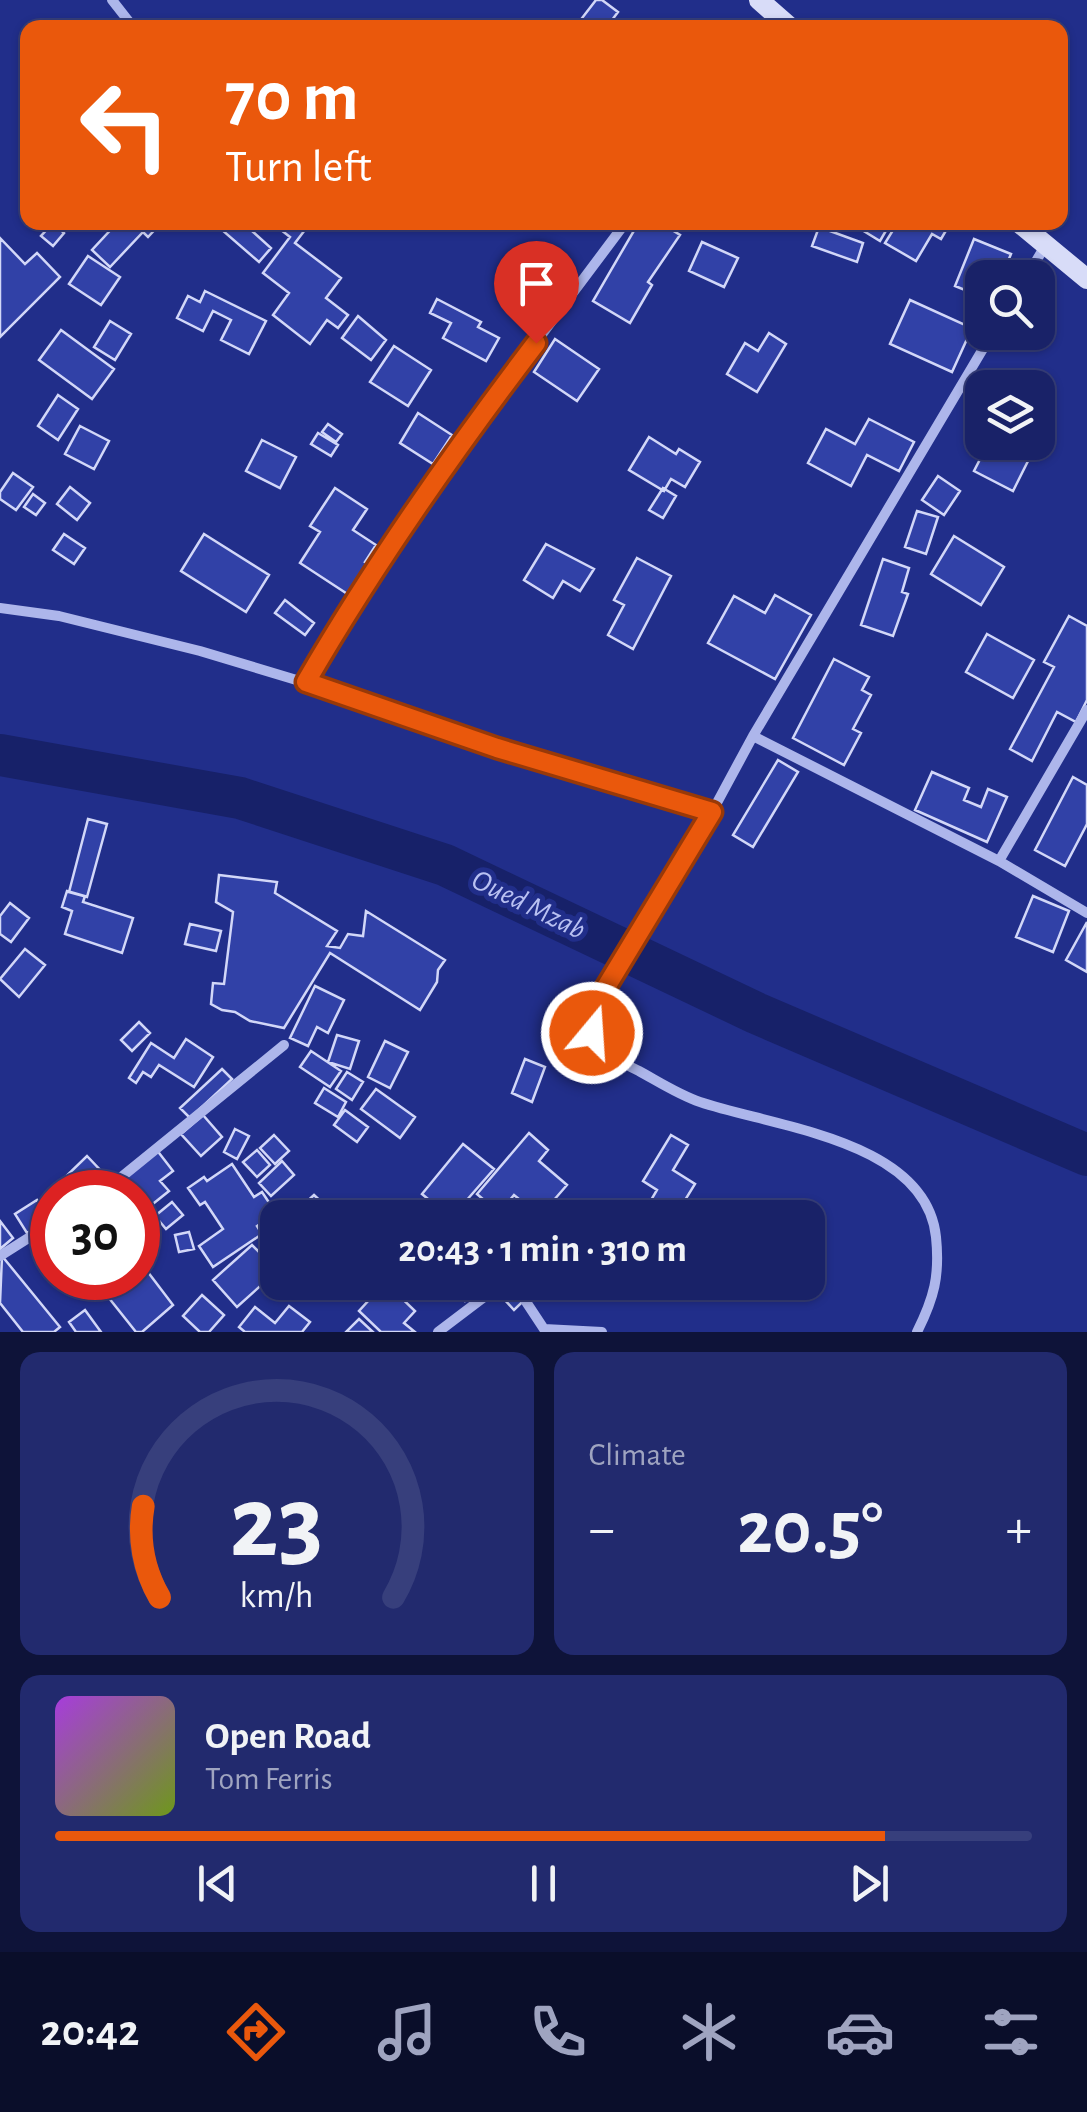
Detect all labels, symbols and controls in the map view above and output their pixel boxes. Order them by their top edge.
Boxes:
icon: left [60,60,190,190]
text: 70 m [225,63,359,133]
text: Turn left [225,145,372,190]
pin [494,241,579,344]
icon: arrive [509,256,564,311]
map controls [965,260,1055,460]
button: search [965,260,1055,350]
button: layers [965,370,1055,460]
water label: Oued Mzab [467,865,590,945]
position arrow [540,981,644,1085]
speed limit sign: 30 [30,1170,160,1300]
text: 20:43 · 1 min · 310 m [398,1231,687,1269]
text: Climate [589,1439,686,1471]
text: 23 [230,1472,324,1576]
text: 20.5° [737,1492,883,1567]
text: − [589,1502,615,1557]
text: + [1006,1502,1032,1557]
text: km/h [240,1578,314,1614]
text: Open Road [205,1718,371,1756]
text: Tom Ferris [205,1763,333,1795]
icon: previous [190,1856,245,1911]
icon: pause [516,1856,571,1911]
icon: next [842,1856,897,1911]
icon: directions [221,1997,291,2067]
icon: music [372,1997,442,2067]
icon: phone [523,1997,593,2067]
icon: climate [674,1997,744,2067]
icon: car [825,1997,895,2067]
icon: filters [976,1997,1046,2067]
text: 20:42 [41,2009,139,2054]

